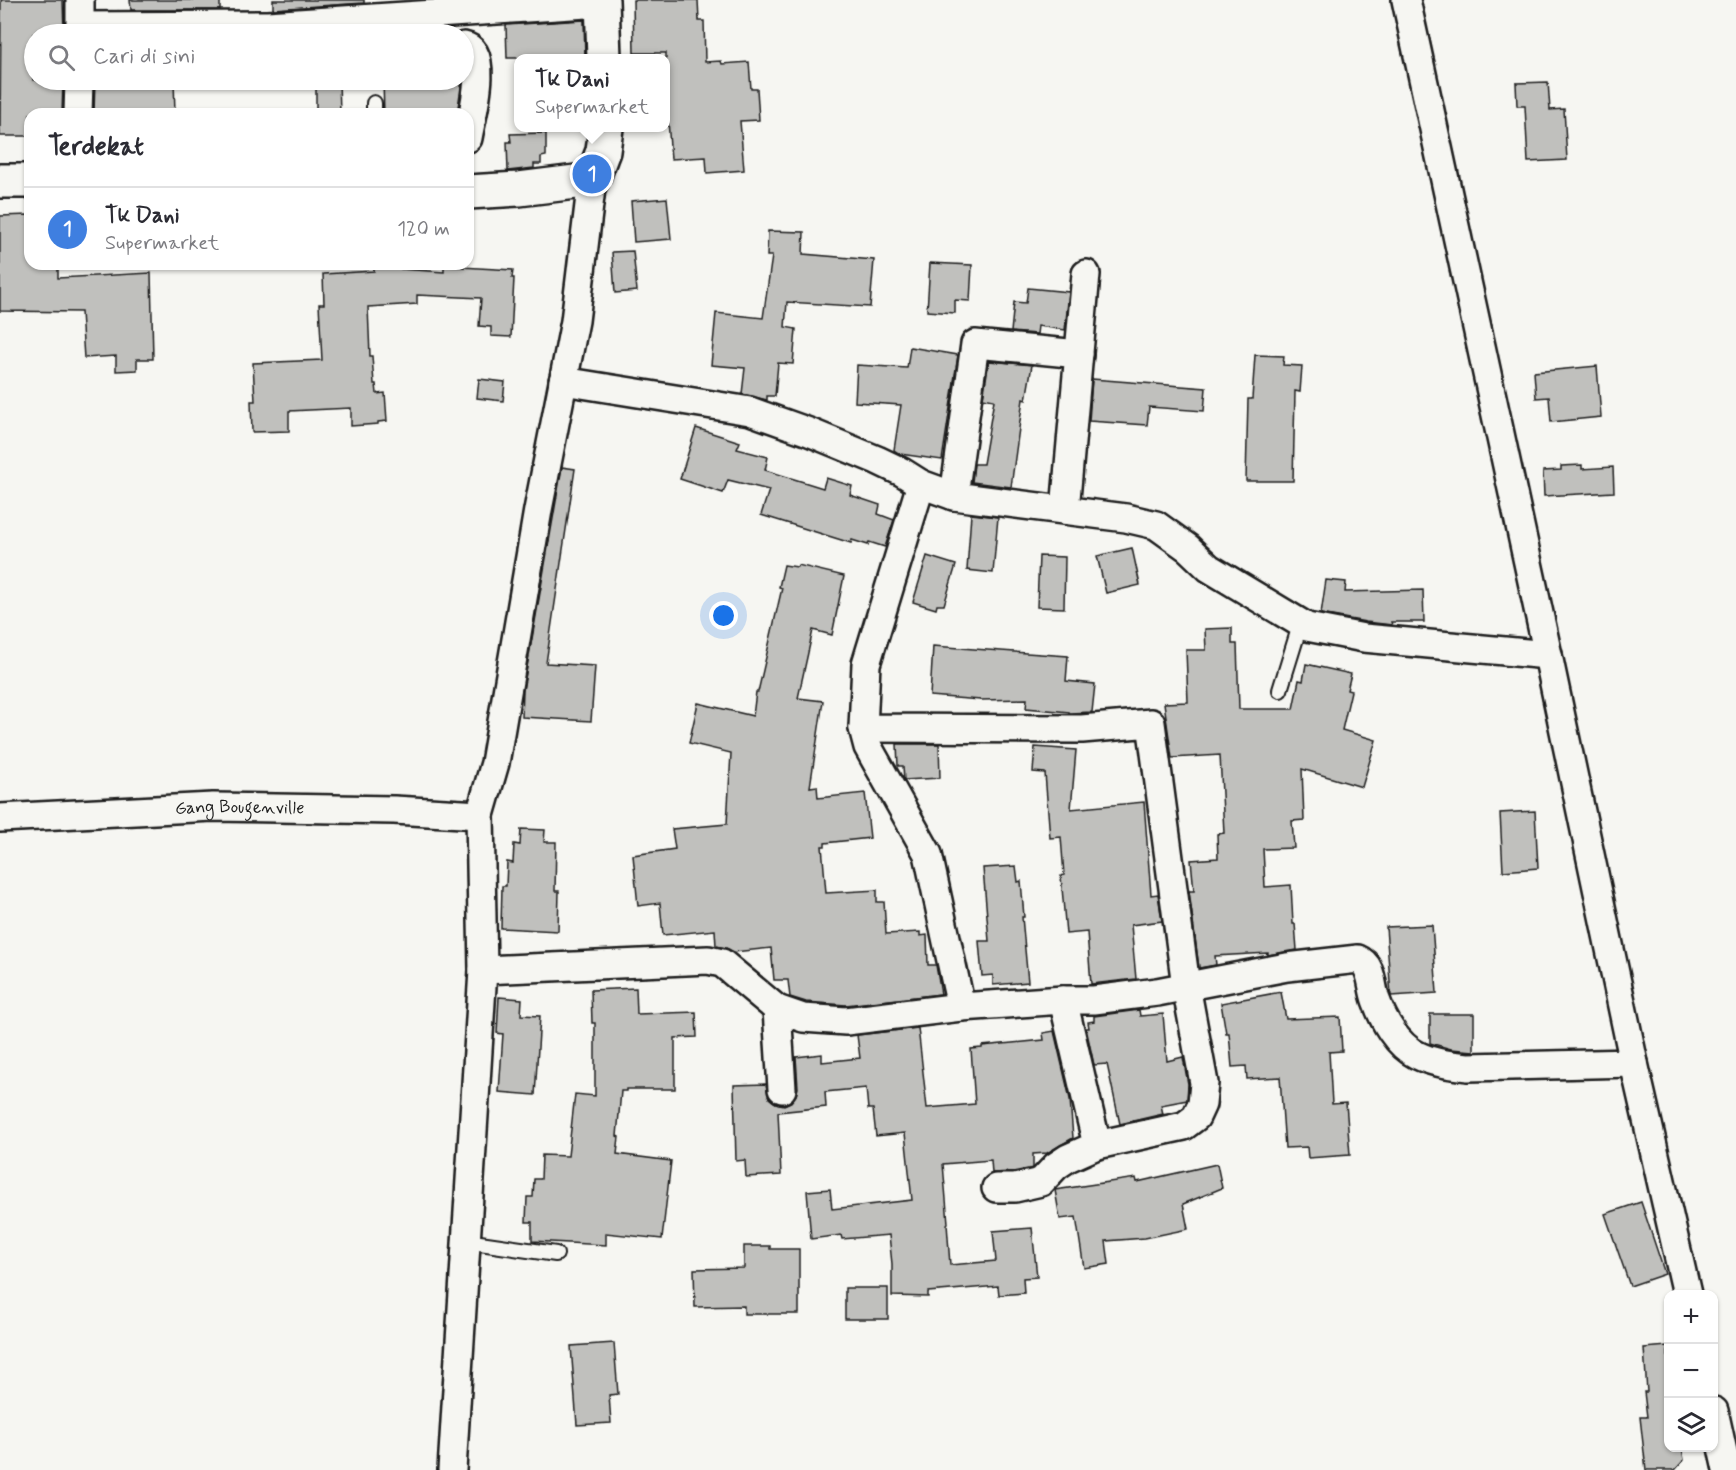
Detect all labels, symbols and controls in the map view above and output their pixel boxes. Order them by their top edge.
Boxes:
search box [24,24,474,90]
icon: search [45,41,78,74]
text: Cari di sini [93,43,195,71]
popup [514,54,670,132]
text: Tk Dani [535,66,610,94]
text: Supermarket [535,94,649,121]
text: Terdekat [48,130,144,164]
pin: 1 [572,152,612,196]
text: Tk Dani [105,202,180,230]
text: 1 [63,216,72,243]
text: 120 m [397,216,450,243]
text: Supermarket [105,230,219,257]
your location [709,601,738,630]
street label: Gang Bougenville [174,795,305,822]
map controls [1664,1290,1718,1452]
button: + [1664,1290,1718,1344]
button: − [1664,1344,1718,1398]
button: layers [1664,1398,1718,1452]

